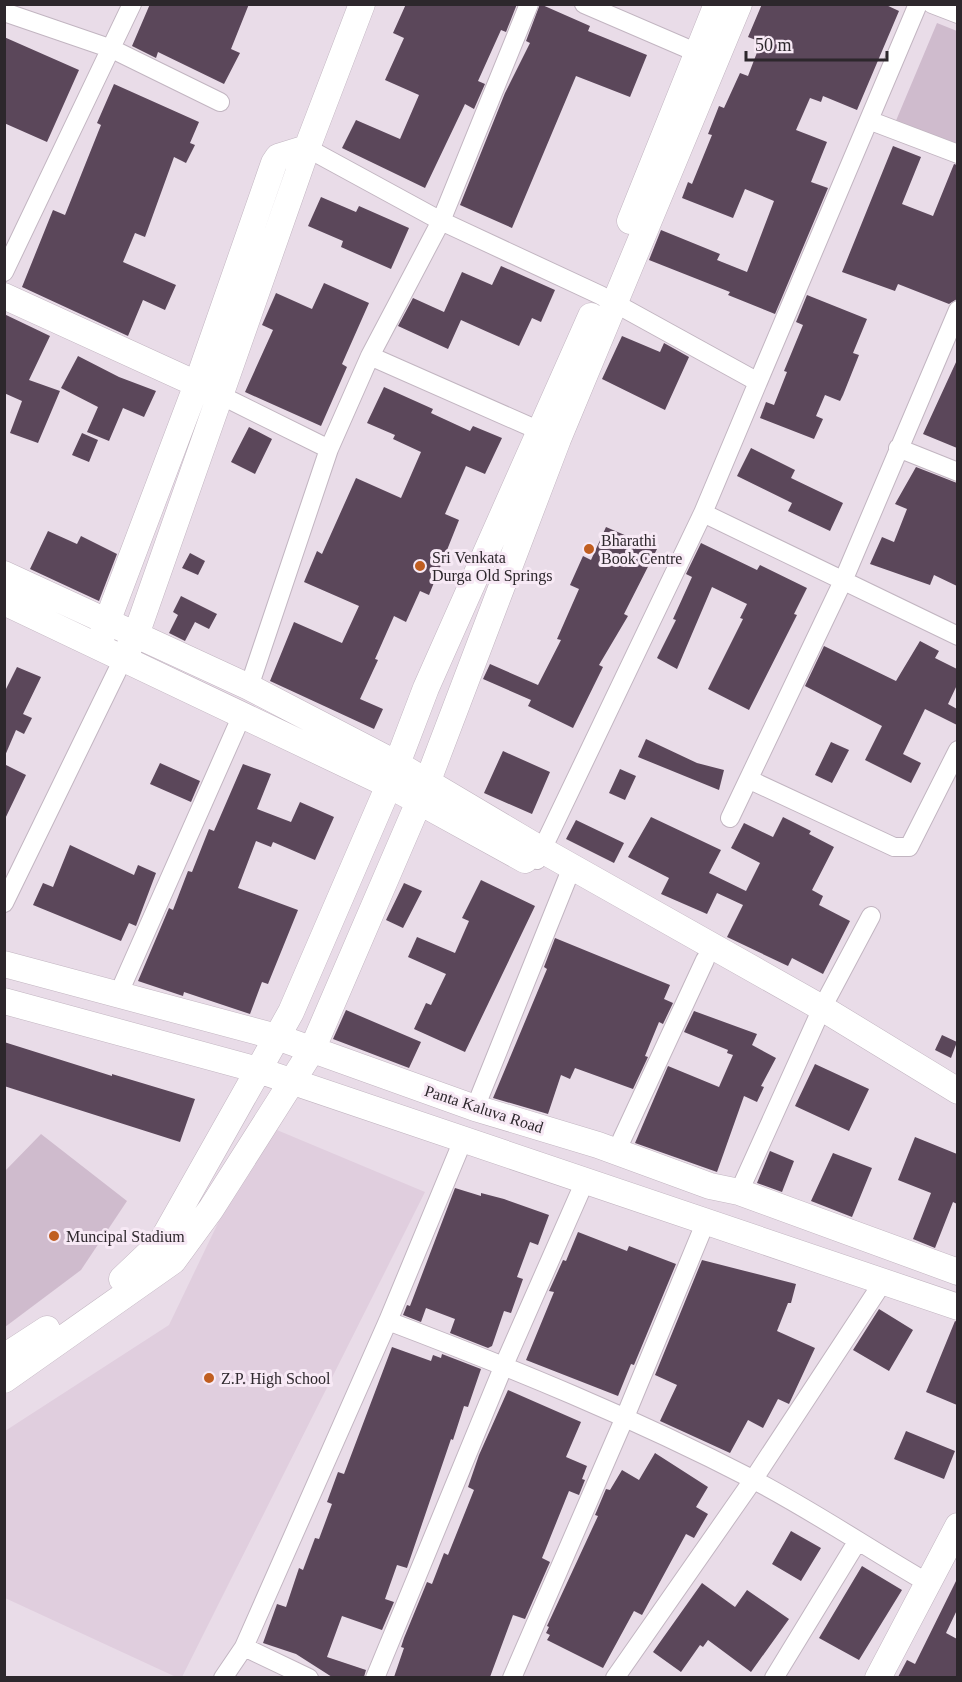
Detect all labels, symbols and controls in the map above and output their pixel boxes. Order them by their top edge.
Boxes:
scale bar [746,24,887,62]
text: 50 m [755,35,792,55]
place label: Bharathi Book Centre [601,532,682,567]
marker: Bharathi Book Centre [582,542,596,556]
place label: Sri Venkata Durga Old Springs [432,549,553,585]
marker: Sri Venkata Durga Old Springs [413,559,427,573]
street label: Panta Kaluva Road [423,1082,545,1136]
place label: Muncipal Stadium [66,1228,185,1246]
marker: Muncipal Stadium [47,1229,61,1243]
place label: Z.P. High School [221,1370,331,1388]
marker: Z.P. High School [202,1371,216,1385]

